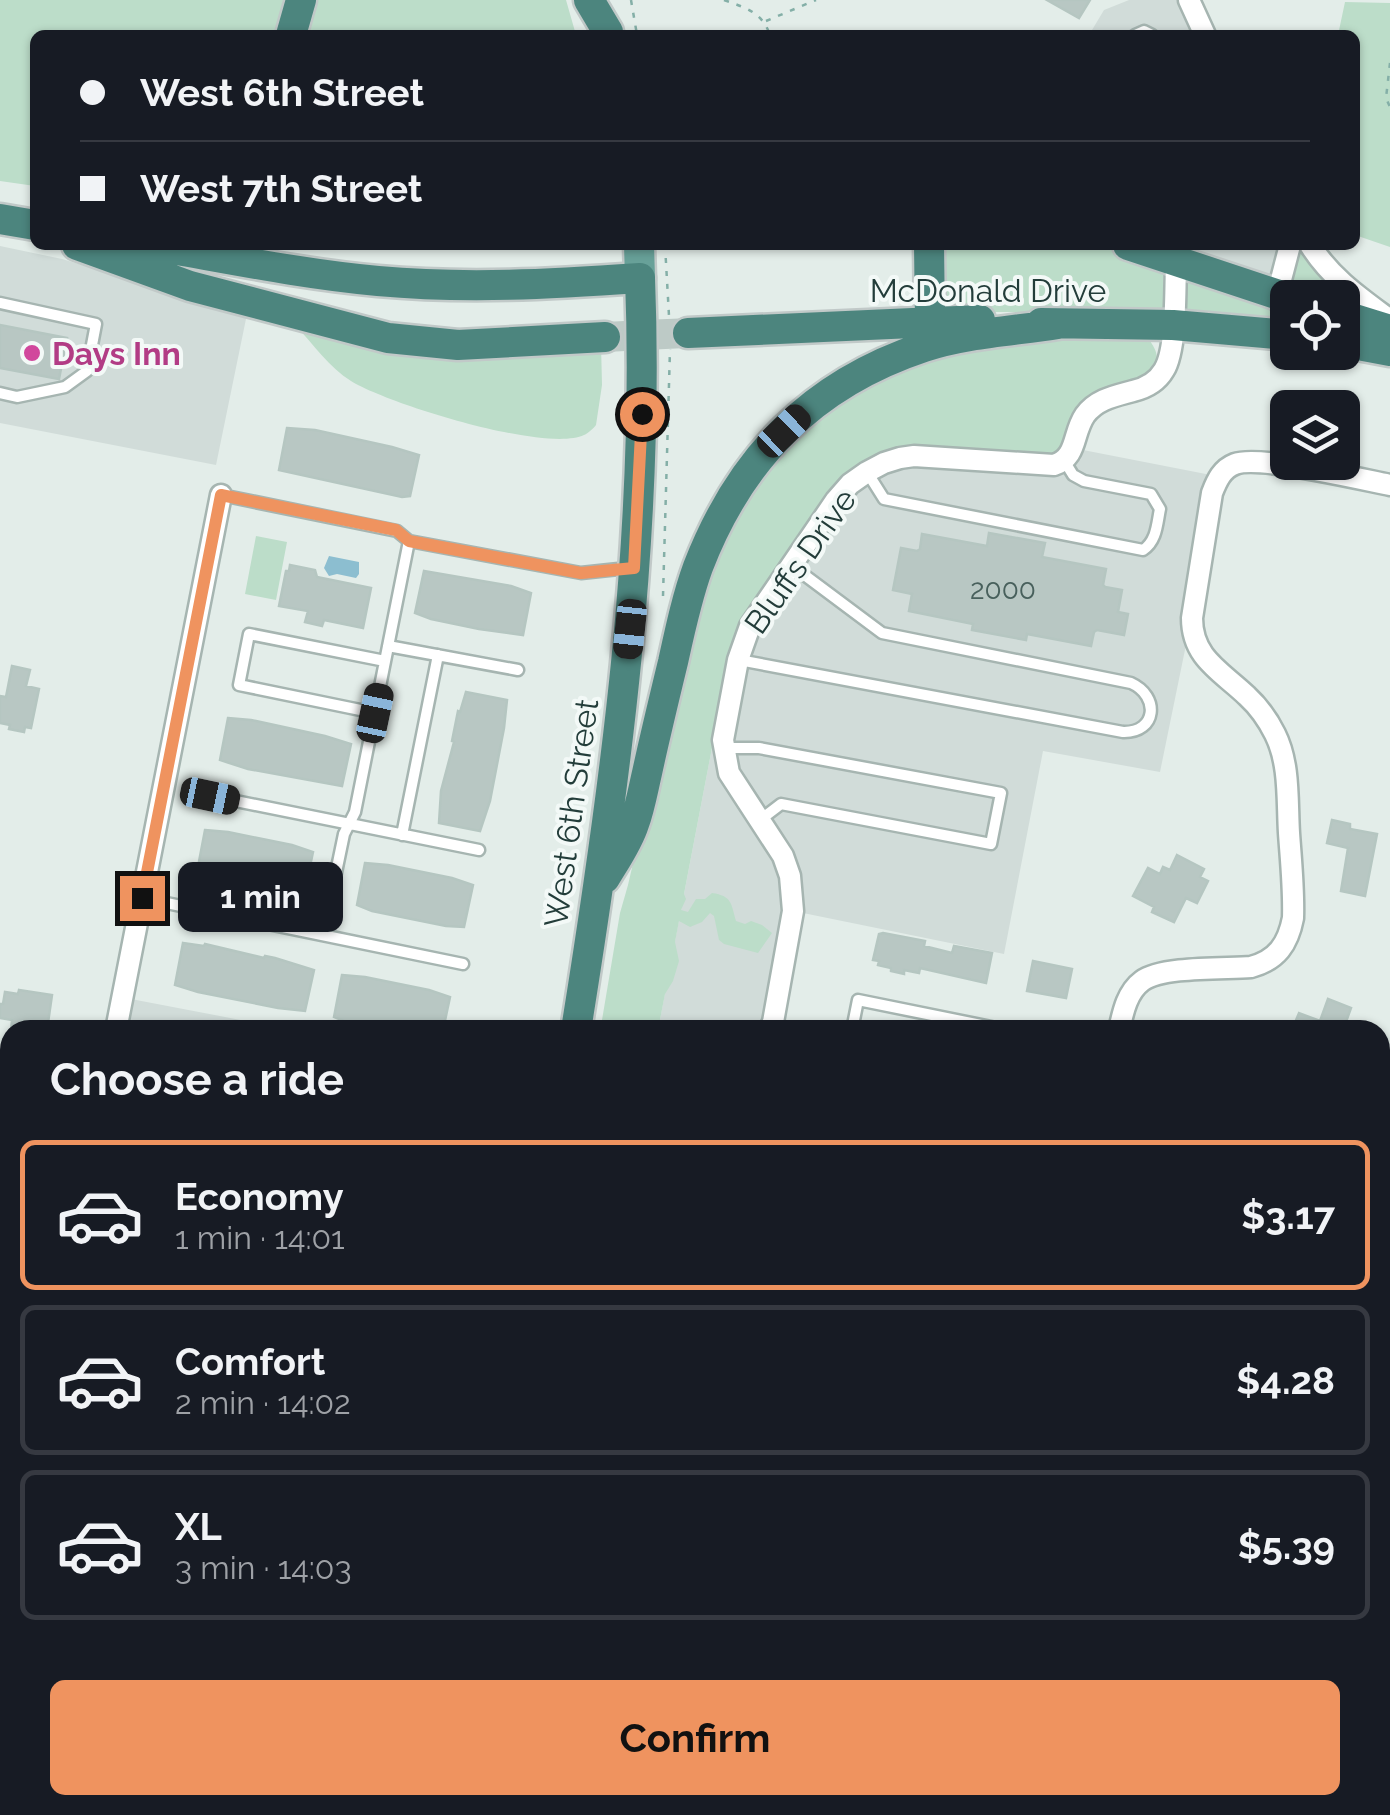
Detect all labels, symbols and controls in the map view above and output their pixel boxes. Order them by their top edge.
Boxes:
text: West 6th Street [140,70,424,115]
text: West 7th Street [140,166,422,211]
street label: McDonald Drive [870,272,1106,309]
map controls [1270,280,1360,480]
button: locate [1270,280,1360,370]
place label: Days Inn [52,335,181,372]
marker: Days Inn [21,342,43,364]
button: layers [1270,390,1360,480]
route start [620,392,665,437]
car [752,399,816,463]
street label: Bluffs Drive [737,482,863,640]
house number: 2000 [970,573,1036,606]
car [612,598,648,660]
car [354,681,396,745]
street label: West 6th Street [537,696,605,929]
car [178,775,242,817]
callout: 1 min [177,863,342,933]
route end [120,876,165,921]
text: 1 min [220,878,301,915]
text: Choose a ride [50,1053,344,1106]
icon: car [55,1170,145,1260]
text: Economy [175,1174,344,1219]
text: $3.17 [1241,1193,1335,1238]
text: 1 min · 14:01 [175,1219,345,1256]
icon: car [55,1335,145,1425]
text: Comfort [175,1339,325,1384]
text: $4.28 [1236,1358,1335,1403]
text: 2 min · 14:02 [175,1384,351,1421]
icon: car [55,1500,145,1590]
text: XL [175,1504,222,1549]
text: $5.39 [1238,1523,1335,1568]
text: 3 min · 14:03 [175,1549,352,1586]
button: Confirm [50,1680,1340,1795]

